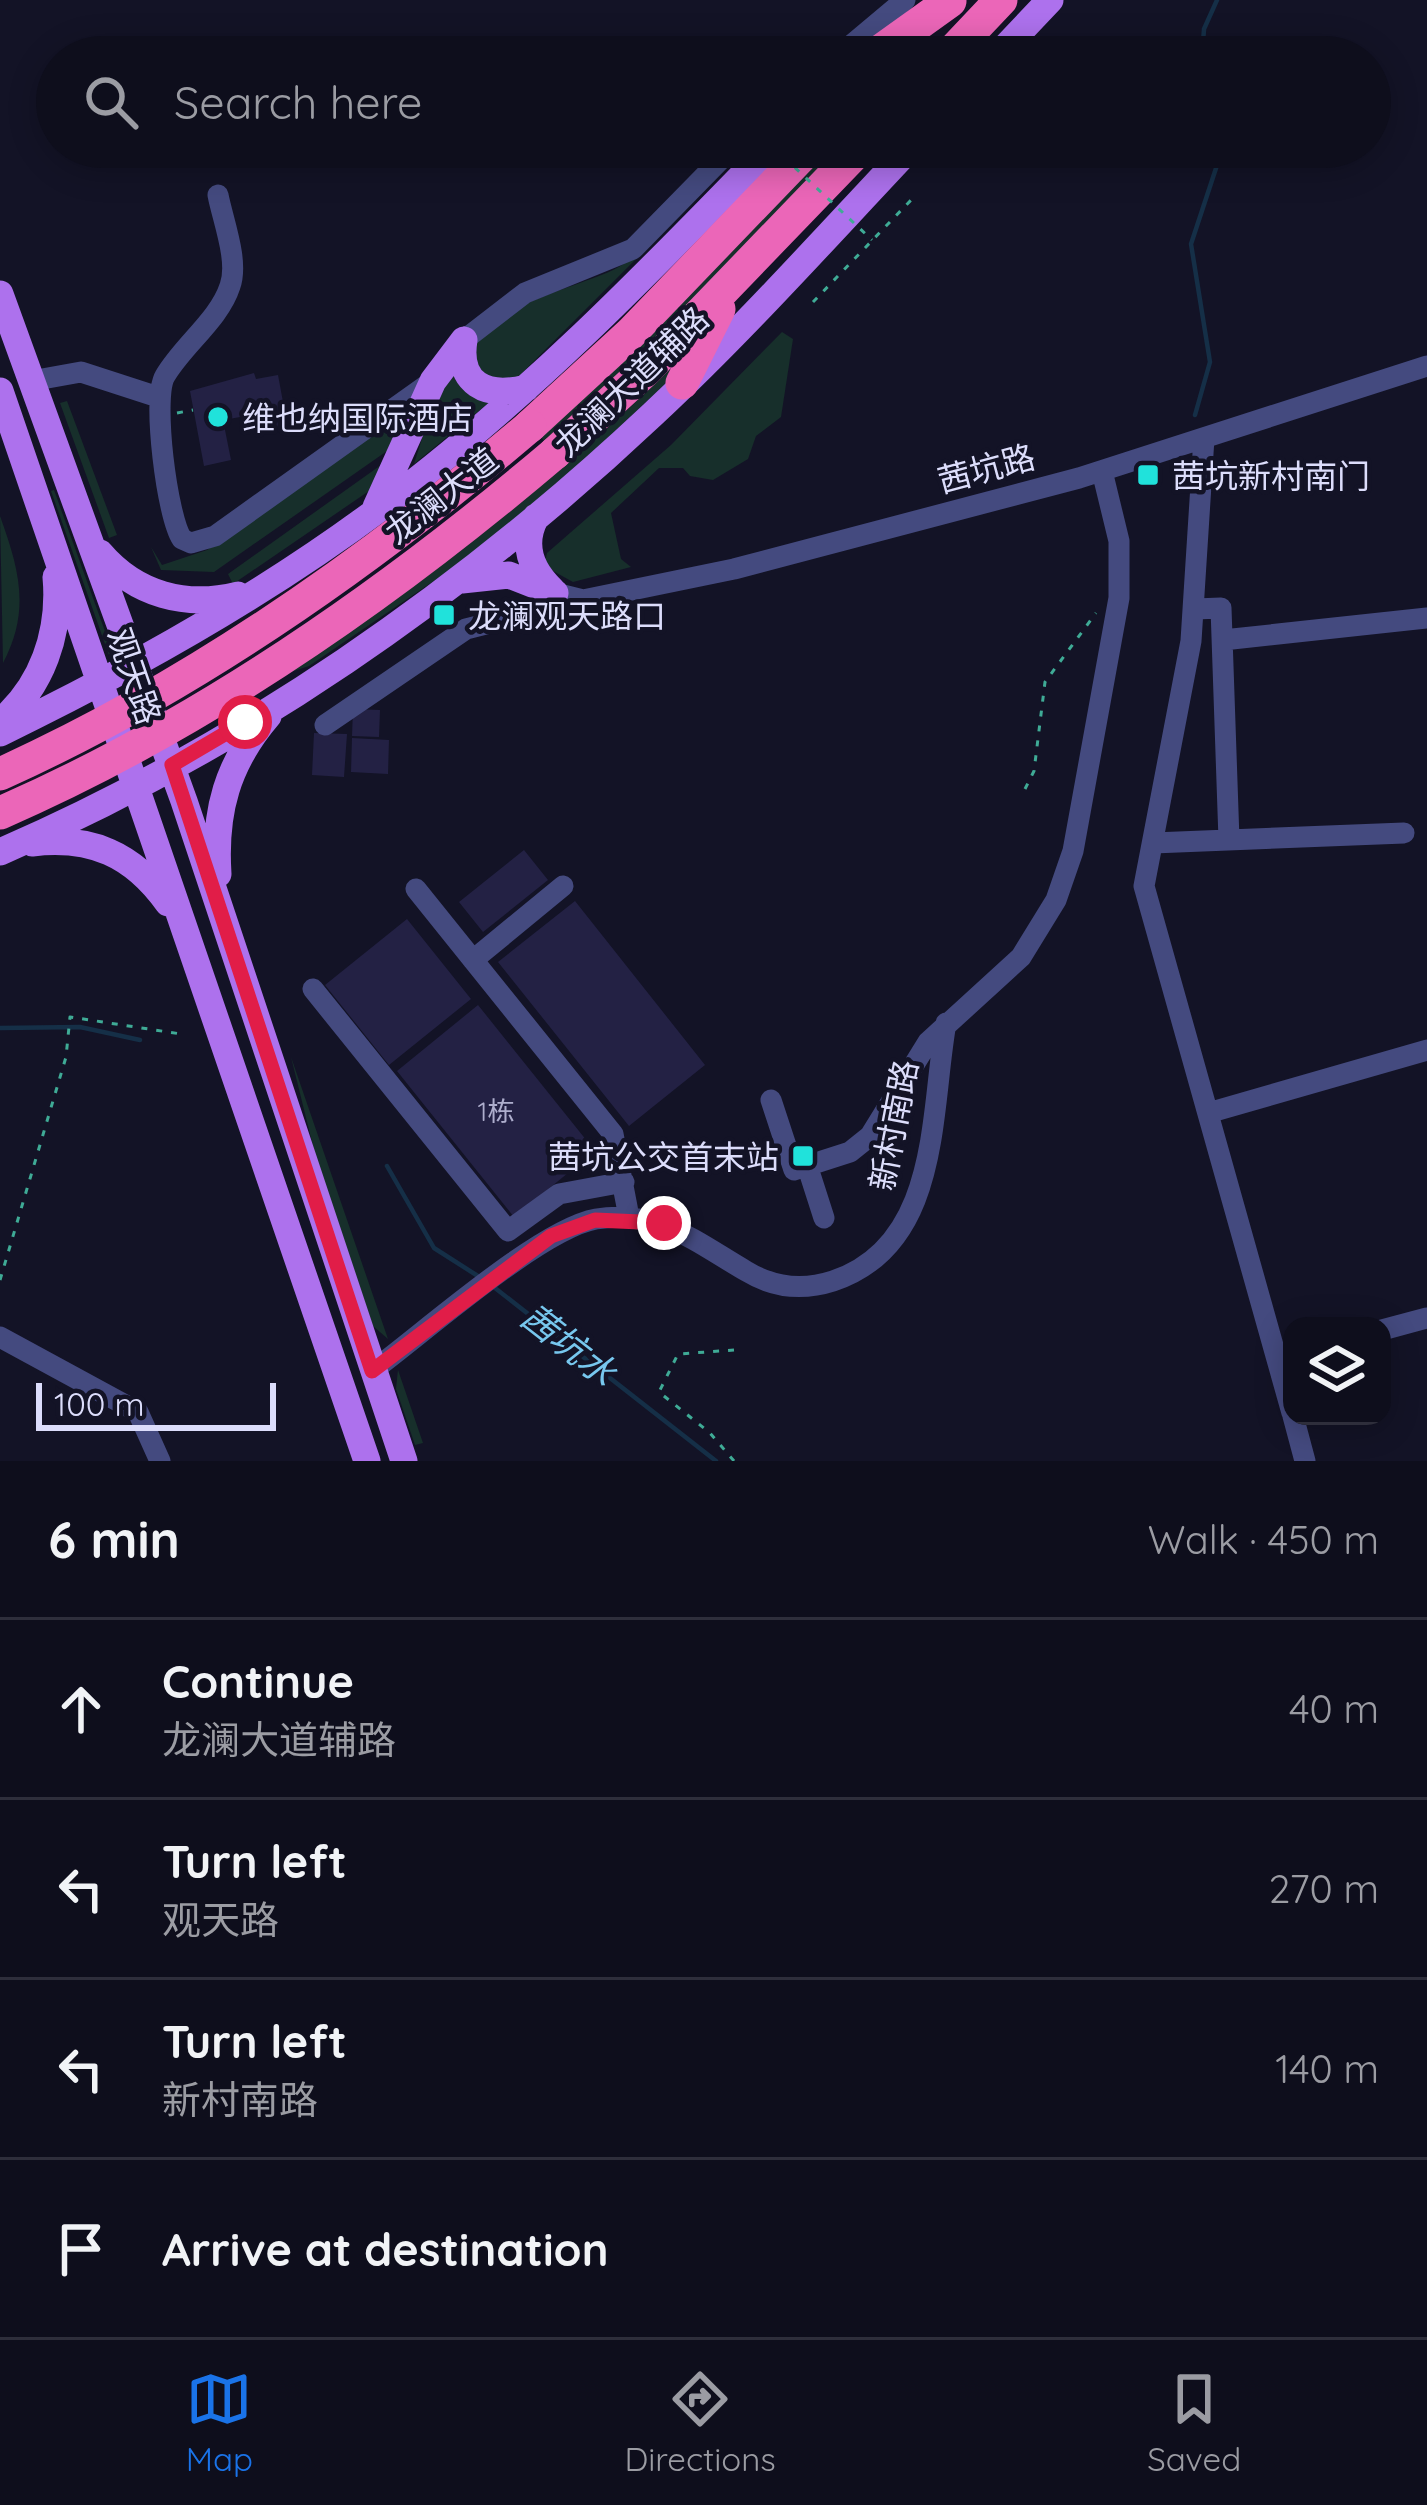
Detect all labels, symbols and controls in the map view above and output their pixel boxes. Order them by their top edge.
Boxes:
search box [36,36,1391,168]
icon: search [78,69,144,135]
text: Search here [174,74,422,130]
street label: 龙澜大道辅路 [546,297,716,465]
place label: 维也纳国际酒店 [242,397,473,438]
marker: 维也纳国际酒店 [205,404,231,430]
street label: 茜坑路 [933,435,1039,501]
street label: 龙澜大道 [376,438,506,552]
place label: 茜坑新村南门 [1172,455,1370,496]
marker: 茜坑新村南门 [1135,462,1161,488]
place label: 龙澜观天路口 [468,595,666,636]
marker: 龙澜观天路口 [431,602,457,628]
street label: 观天路 [100,623,170,729]
route start [218,695,272,749]
street label: 新村南路 [860,1056,926,1194]
house number: 1栋 [478,1094,515,1128]
place label: 茜坑公交首末站 [548,1136,779,1177]
marker: 茜坑公交首末站 [790,1143,816,1169]
route end [637,1196,691,1250]
water label: 茜坑水 [513,1293,627,1396]
map controls [1283,1317,1391,1425]
button: layers [1283,1317,1391,1425]
scale bar [36,1377,276,1430]
text: 100 m [54,1383,145,1424]
text: 6 min [48,1507,180,1571]
text: Walk · 450 m [1148,1515,1379,1564]
text: Continue [162,1653,354,1709]
icon: ahead [48,1676,114,1742]
text: 40 m [1289,1684,1379,1733]
text: 龙澜大道辅路 [162,1715,396,1764]
text: Turn left [162,1833,347,1889]
icon: left [48,1856,114,1922]
text: 270 m [1269,1864,1379,1913]
text: 观天路 [162,1895,279,1944]
text: Turn left [162,2013,347,2069]
icon: left [48,2036,114,2102]
text: 140 m [1275,2044,1379,2093]
text: 新村南路 [162,2075,318,2124]
icon: arrive [48,2216,114,2282]
text: Arrive at destination [162,2221,608,2277]
tab: Map [186,2366,253,2479]
tab: Directions [624,2366,776,2479]
tab: Saved [1147,2366,1241,2479]

